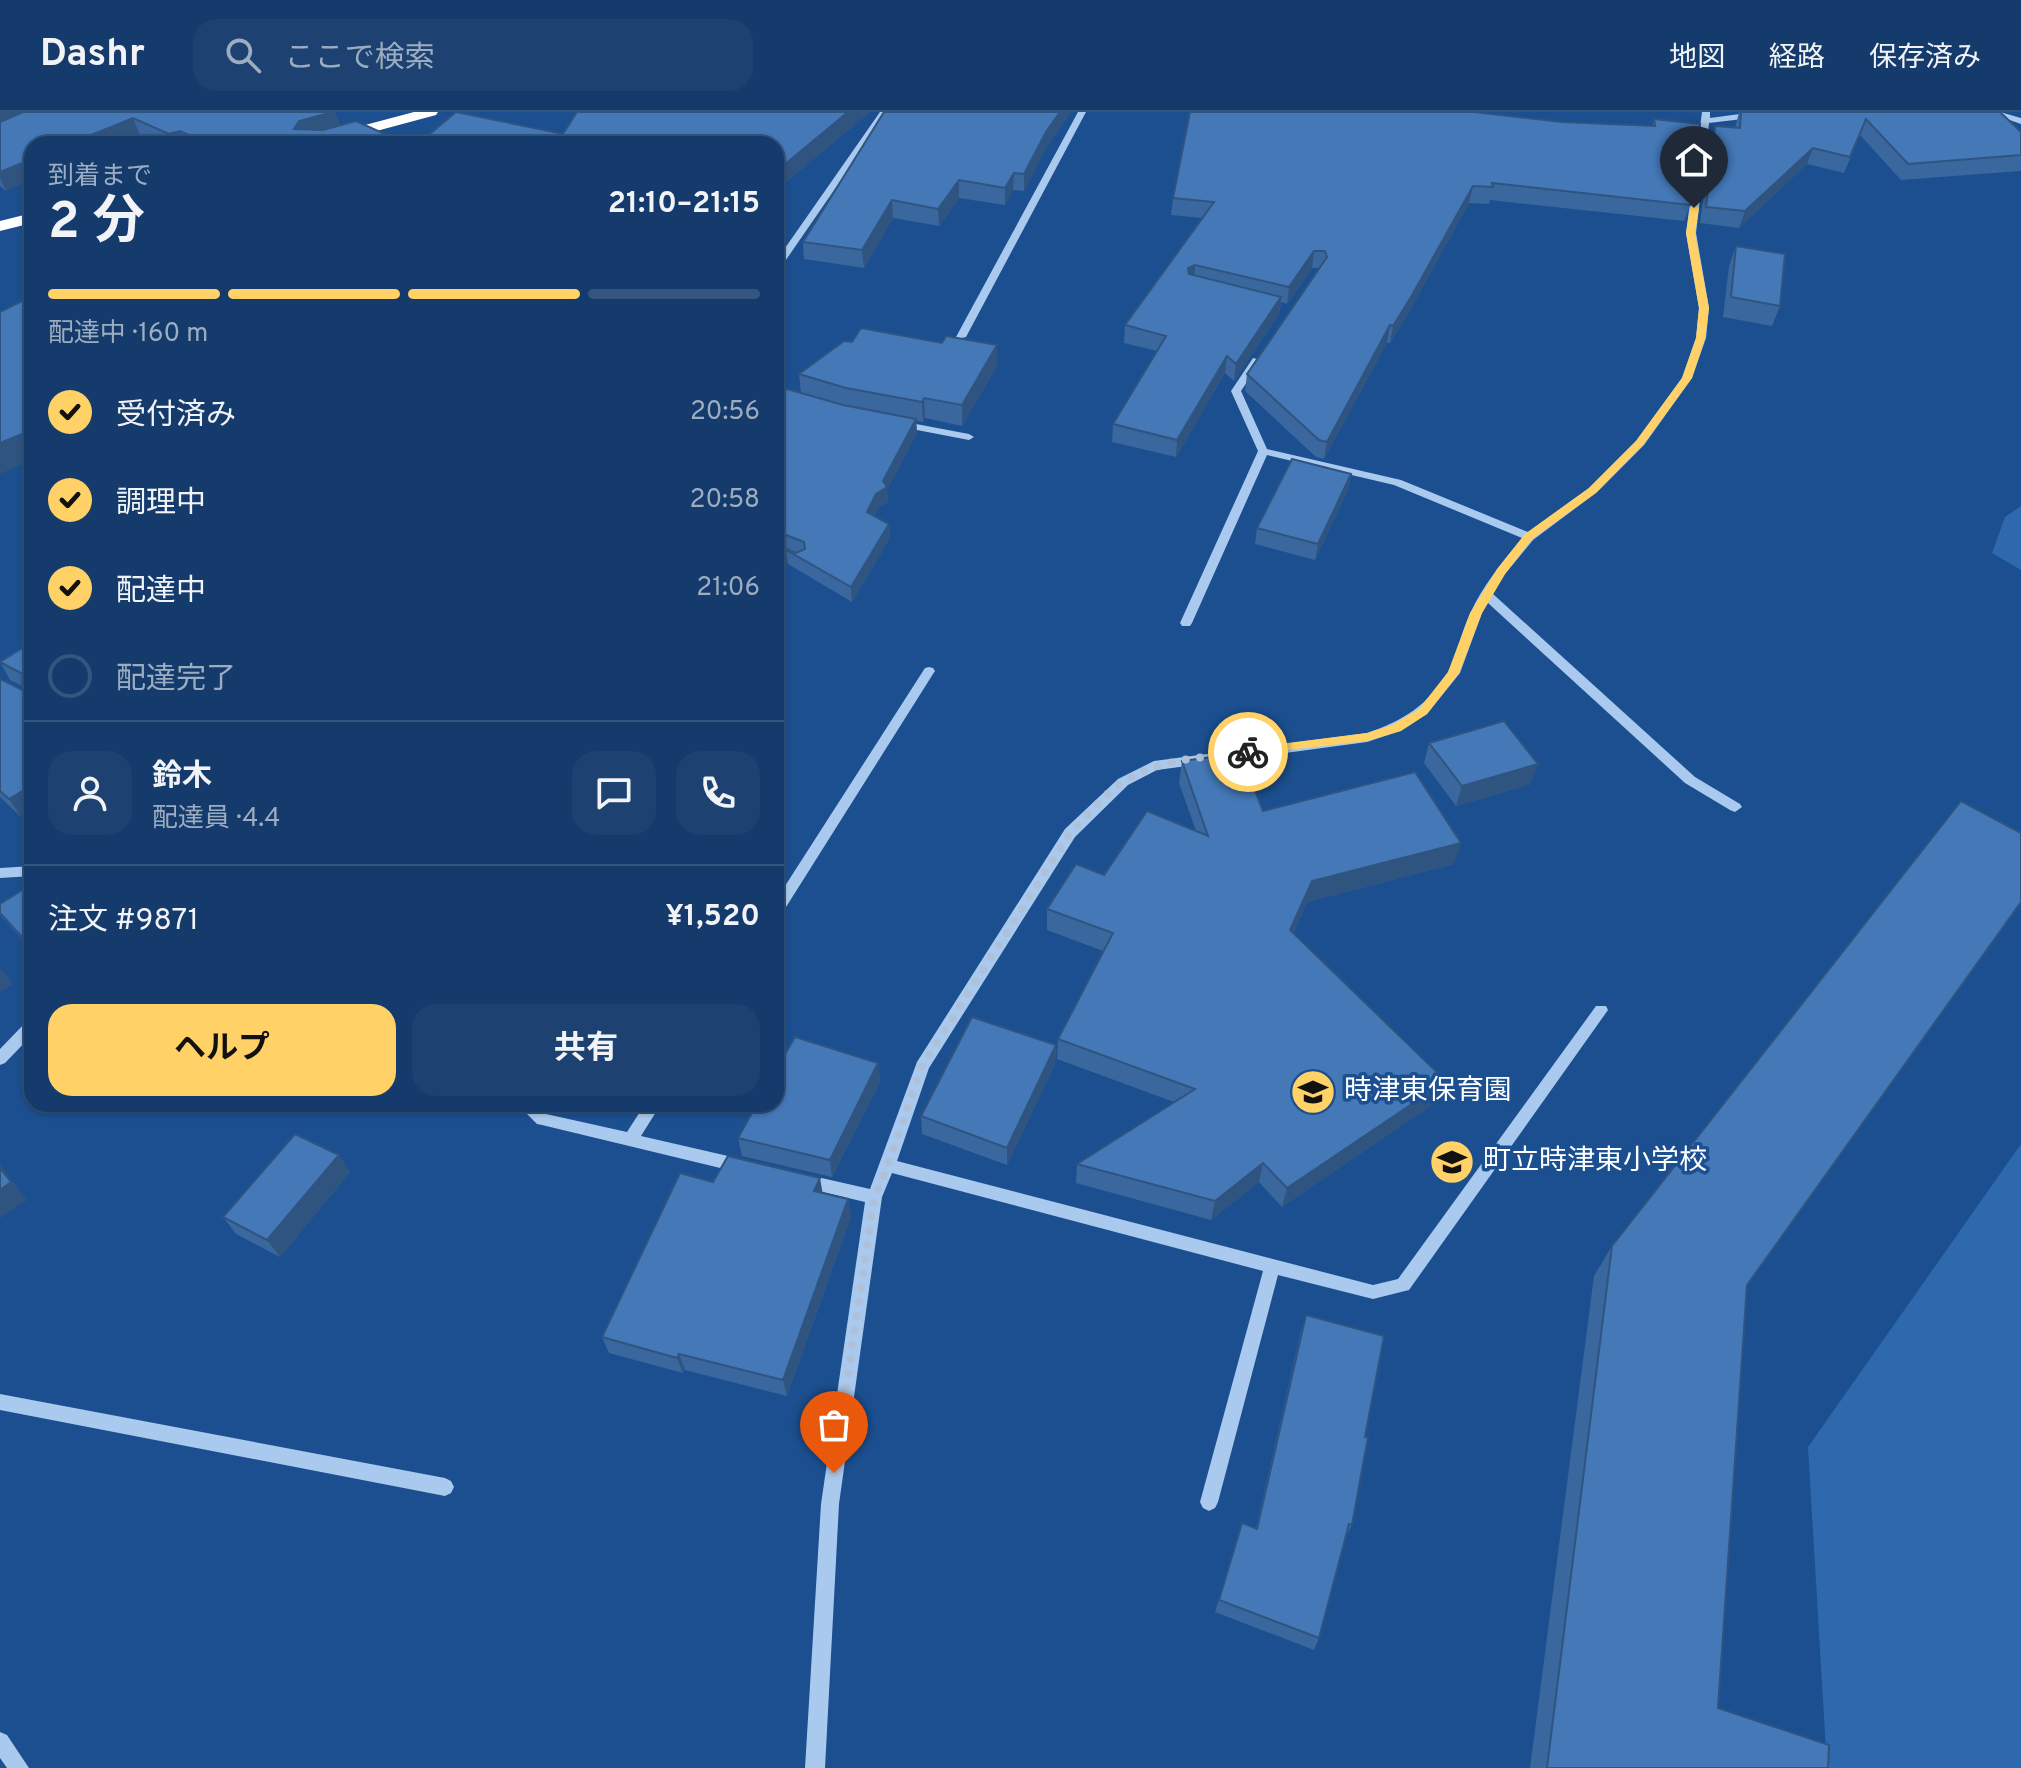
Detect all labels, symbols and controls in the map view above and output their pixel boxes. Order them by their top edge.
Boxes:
search box [193,19,753,91]
text: Dashr [40,31,145,80]
icon: search [221,33,265,77]
text: ここで検索 [285,41,435,78]
text: 地図 [1669,41,1725,77]
text: 経路 [1769,41,1825,77]
text: 保存済み [1869,41,1981,77]
pin [1660,126,1728,208]
icon: home [1672,138,1716,182]
text: 到着まで [48,161,152,194]
text: 21:10–21:15 [608,186,760,223]
text: 2 分 [48,191,145,257]
text: 配達中 · 160 m [48,318,208,351]
icon: check [48,390,92,434]
text: 20:56 [690,396,760,429]
text: 受付済み [116,398,236,435]
icon: check [48,478,92,522]
text: 20:58 [690,484,760,517]
text: 調理中 [116,486,206,523]
icon: check [48,566,92,610]
text: 21:06 [696,572,760,605]
text: 配達中 [116,574,206,611]
text: 配達完了 [116,662,236,699]
courier [1208,712,1288,792]
icon: bike [1226,730,1270,774]
button: person [48,751,132,835]
button: chat [572,751,656,835]
button: phone [676,751,760,835]
text: 鈴木 [152,759,212,796]
text: 配達員 · 4.4 [152,803,280,836]
text: ¥1,520 [666,899,760,936]
text: 注文 #9871 [48,903,199,940]
button: ヘルプ [48,1004,396,1096]
button: 共有 [412,1004,760,1096]
school or university icon: 時津東保育園 [1289,1068,1337,1116]
place label: 時津東保育園 [1344,1074,1512,1110]
school or university icon: 町立時津東小学校 [1428,1138,1476,1186]
place label: 町立時津東小学校 [1483,1144,1707,1180]
pin [800,1391,868,1473]
icon: bag [812,1403,856,1447]

